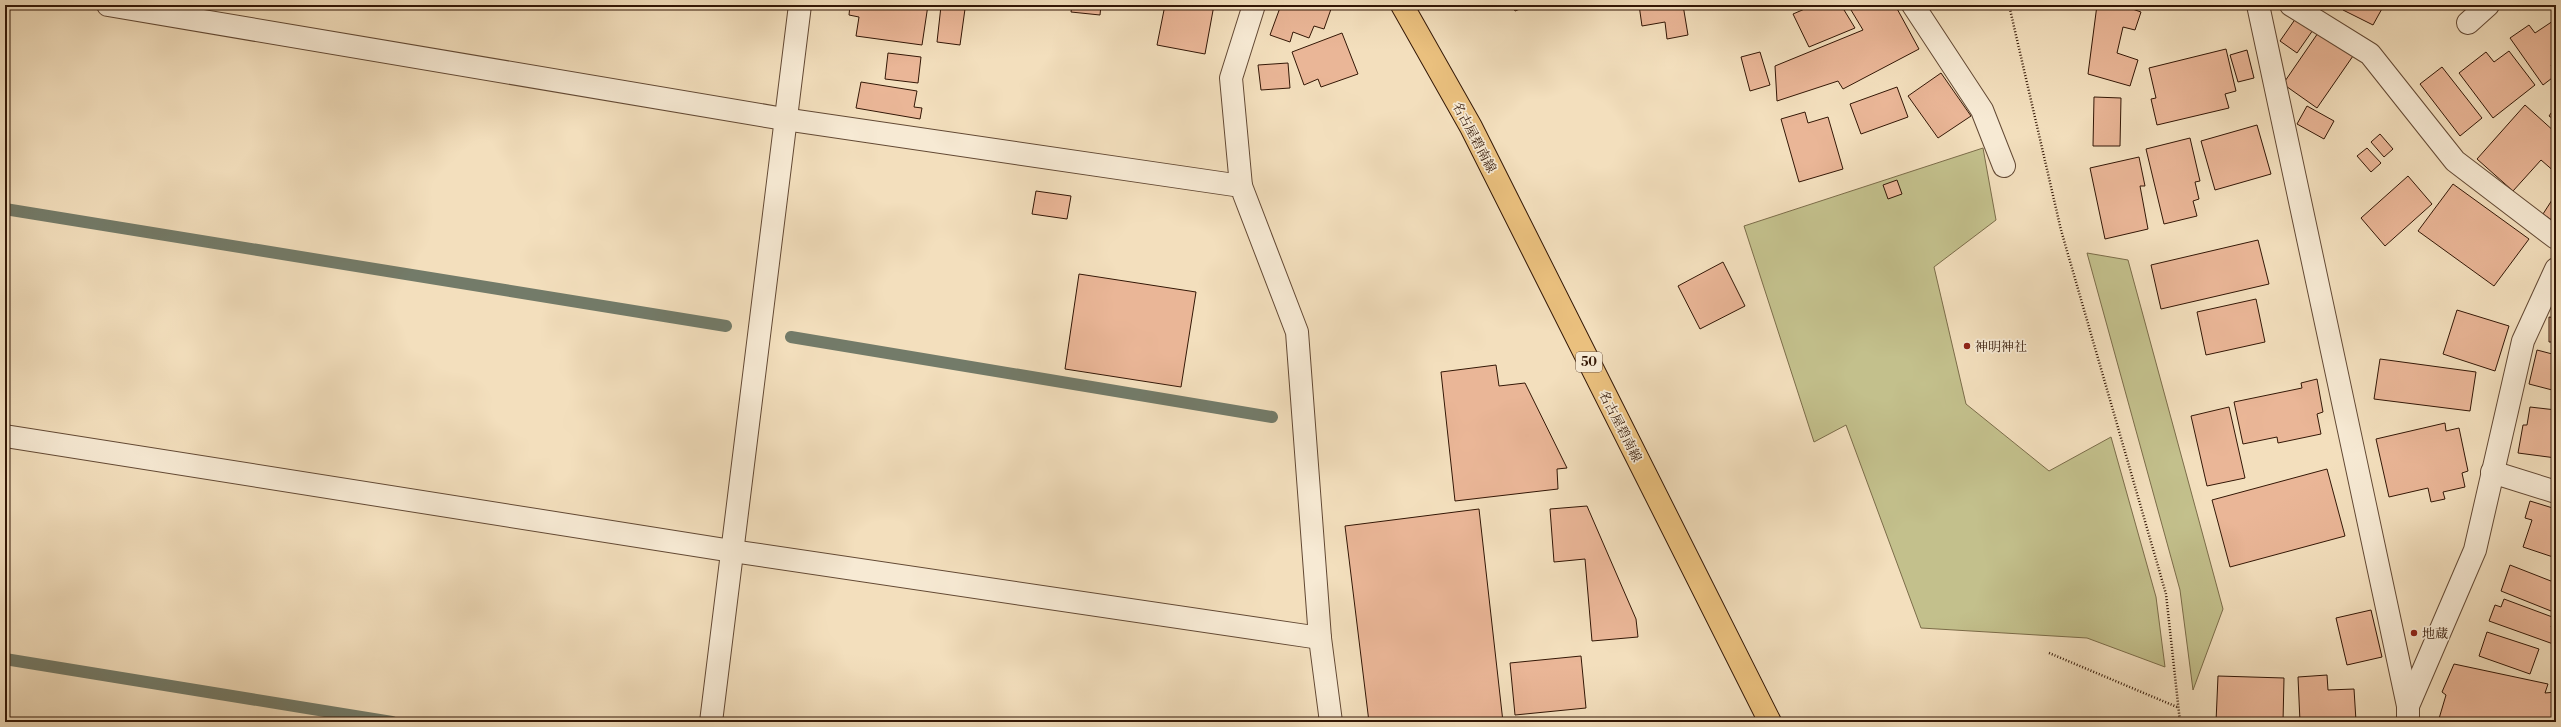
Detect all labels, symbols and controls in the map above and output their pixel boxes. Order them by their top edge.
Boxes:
street label: 名古屋碧南線 [1449,99,1499,176]
place label: 神明神社 [1975,339,2027,355]
marker: 神明神社 [1962,341,1972,351]
road number: 50 [1576,352,1602,372]
street label: 名古屋碧南線 [1595,388,1645,465]
place label: 地蔵 [2422,626,2448,642]
marker: 地蔵 [2409,628,2419,638]

